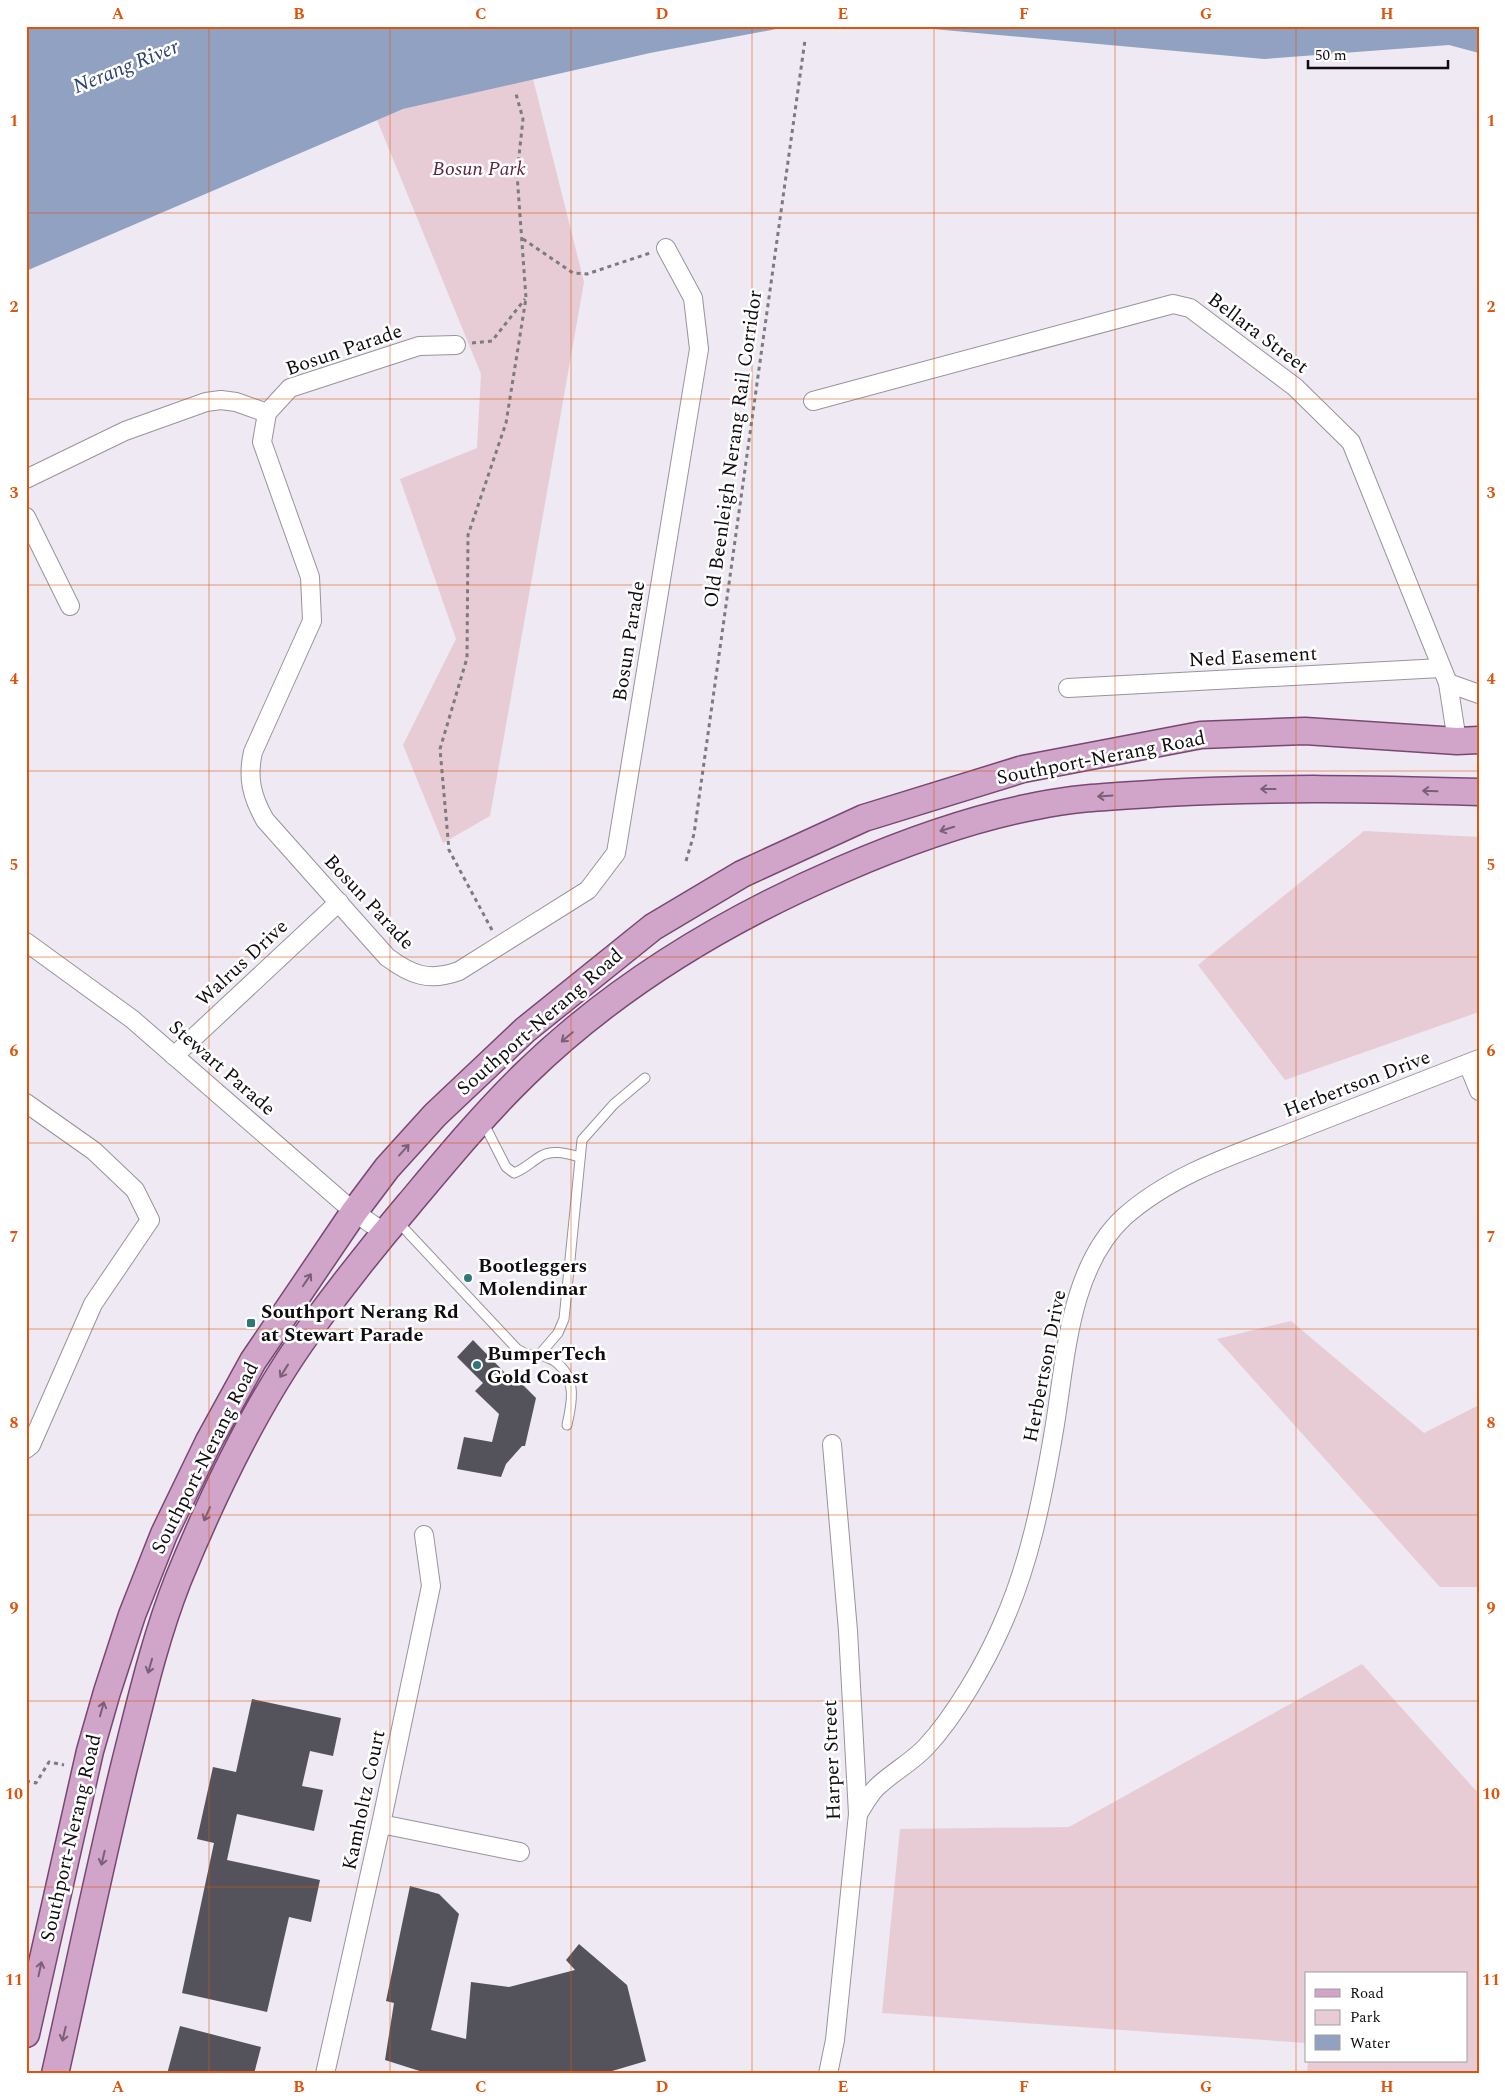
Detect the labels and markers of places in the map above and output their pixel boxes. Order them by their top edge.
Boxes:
place label: Bootleggers Molendinar [478,1251,588,1304]
marker: Bootleggers Molendinar [462,1272,474,1284]
place label: Southport Nerang Rd at Stewart Parade [261,1297,459,1350]
marker: Southport Nerang Rd at Stewart Parade [245,1317,257,1329]
place label: BumperTech Gold Coast [487,1339,606,1392]
marker: BumperTech Gold Coast [471,1359,483,1371]

